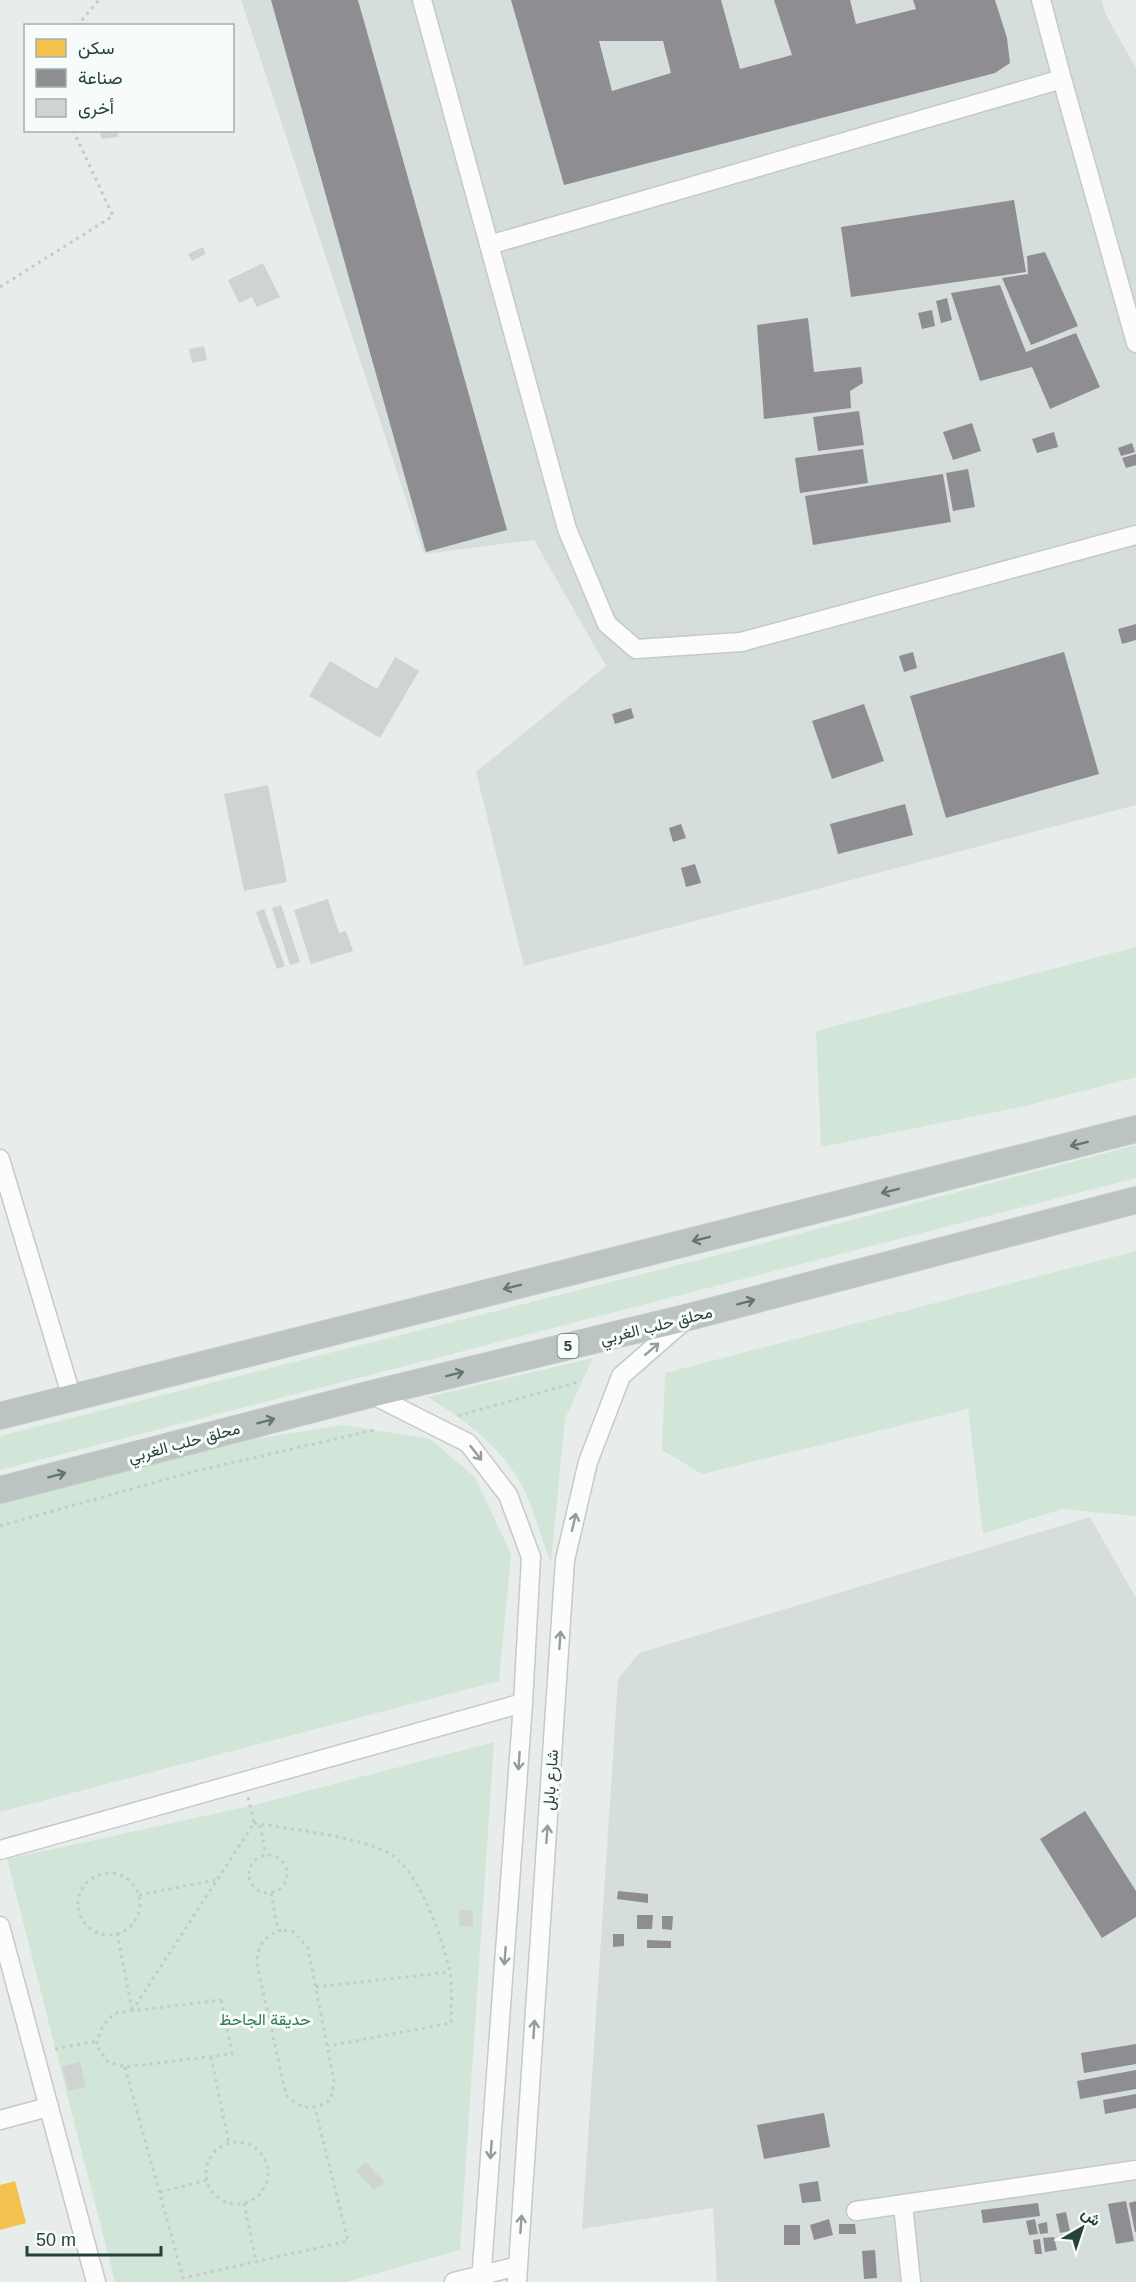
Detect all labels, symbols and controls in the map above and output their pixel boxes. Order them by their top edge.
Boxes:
legend [24,24,234,132]
text: سكن [78,38,114,59]
text: صناعة [78,68,123,88]
text: أخرى [78,98,114,119]
one-way arrow [1070,1138,1089,1150]
one-way arrow [881,1186,900,1198]
one-way arrow [692,1233,711,1245]
one-way arrow [503,1281,522,1293]
one-way arrow [736,1296,755,1307]
street label: محلق حلب الغربي [598,1303,715,1352]
road number: 5 [558,1334,578,1358]
one-way arrow [644,1342,659,1356]
one-way arrow [445,1367,464,1379]
one-way arrow [256,1415,275,1427]
street label: محلق حلب الغربي [126,1419,243,1470]
one-way arrow [470,1445,482,1461]
one-way arrow [47,1469,66,1481]
one-way arrow [569,1513,580,1532]
one-way arrow [554,1630,565,1650]
street label: شارع بابل [540,1749,564,1811]
one-way arrow [513,1751,524,1771]
one-way arrow [541,1825,552,1845]
one-way arrow [499,1945,510,1965]
park label: حديقة الجاحظ [219,2011,311,2029]
one-way arrow [529,2020,540,2040]
one-way arrow [485,2140,496,2160]
north arrow [1052,2198,1112,2258]
text: ش [1078,2204,1104,2230]
one-way arrow [516,2214,527,2234]
scale bar [27,2219,160,2257]
text: 50 m [36,2230,76,2250]

